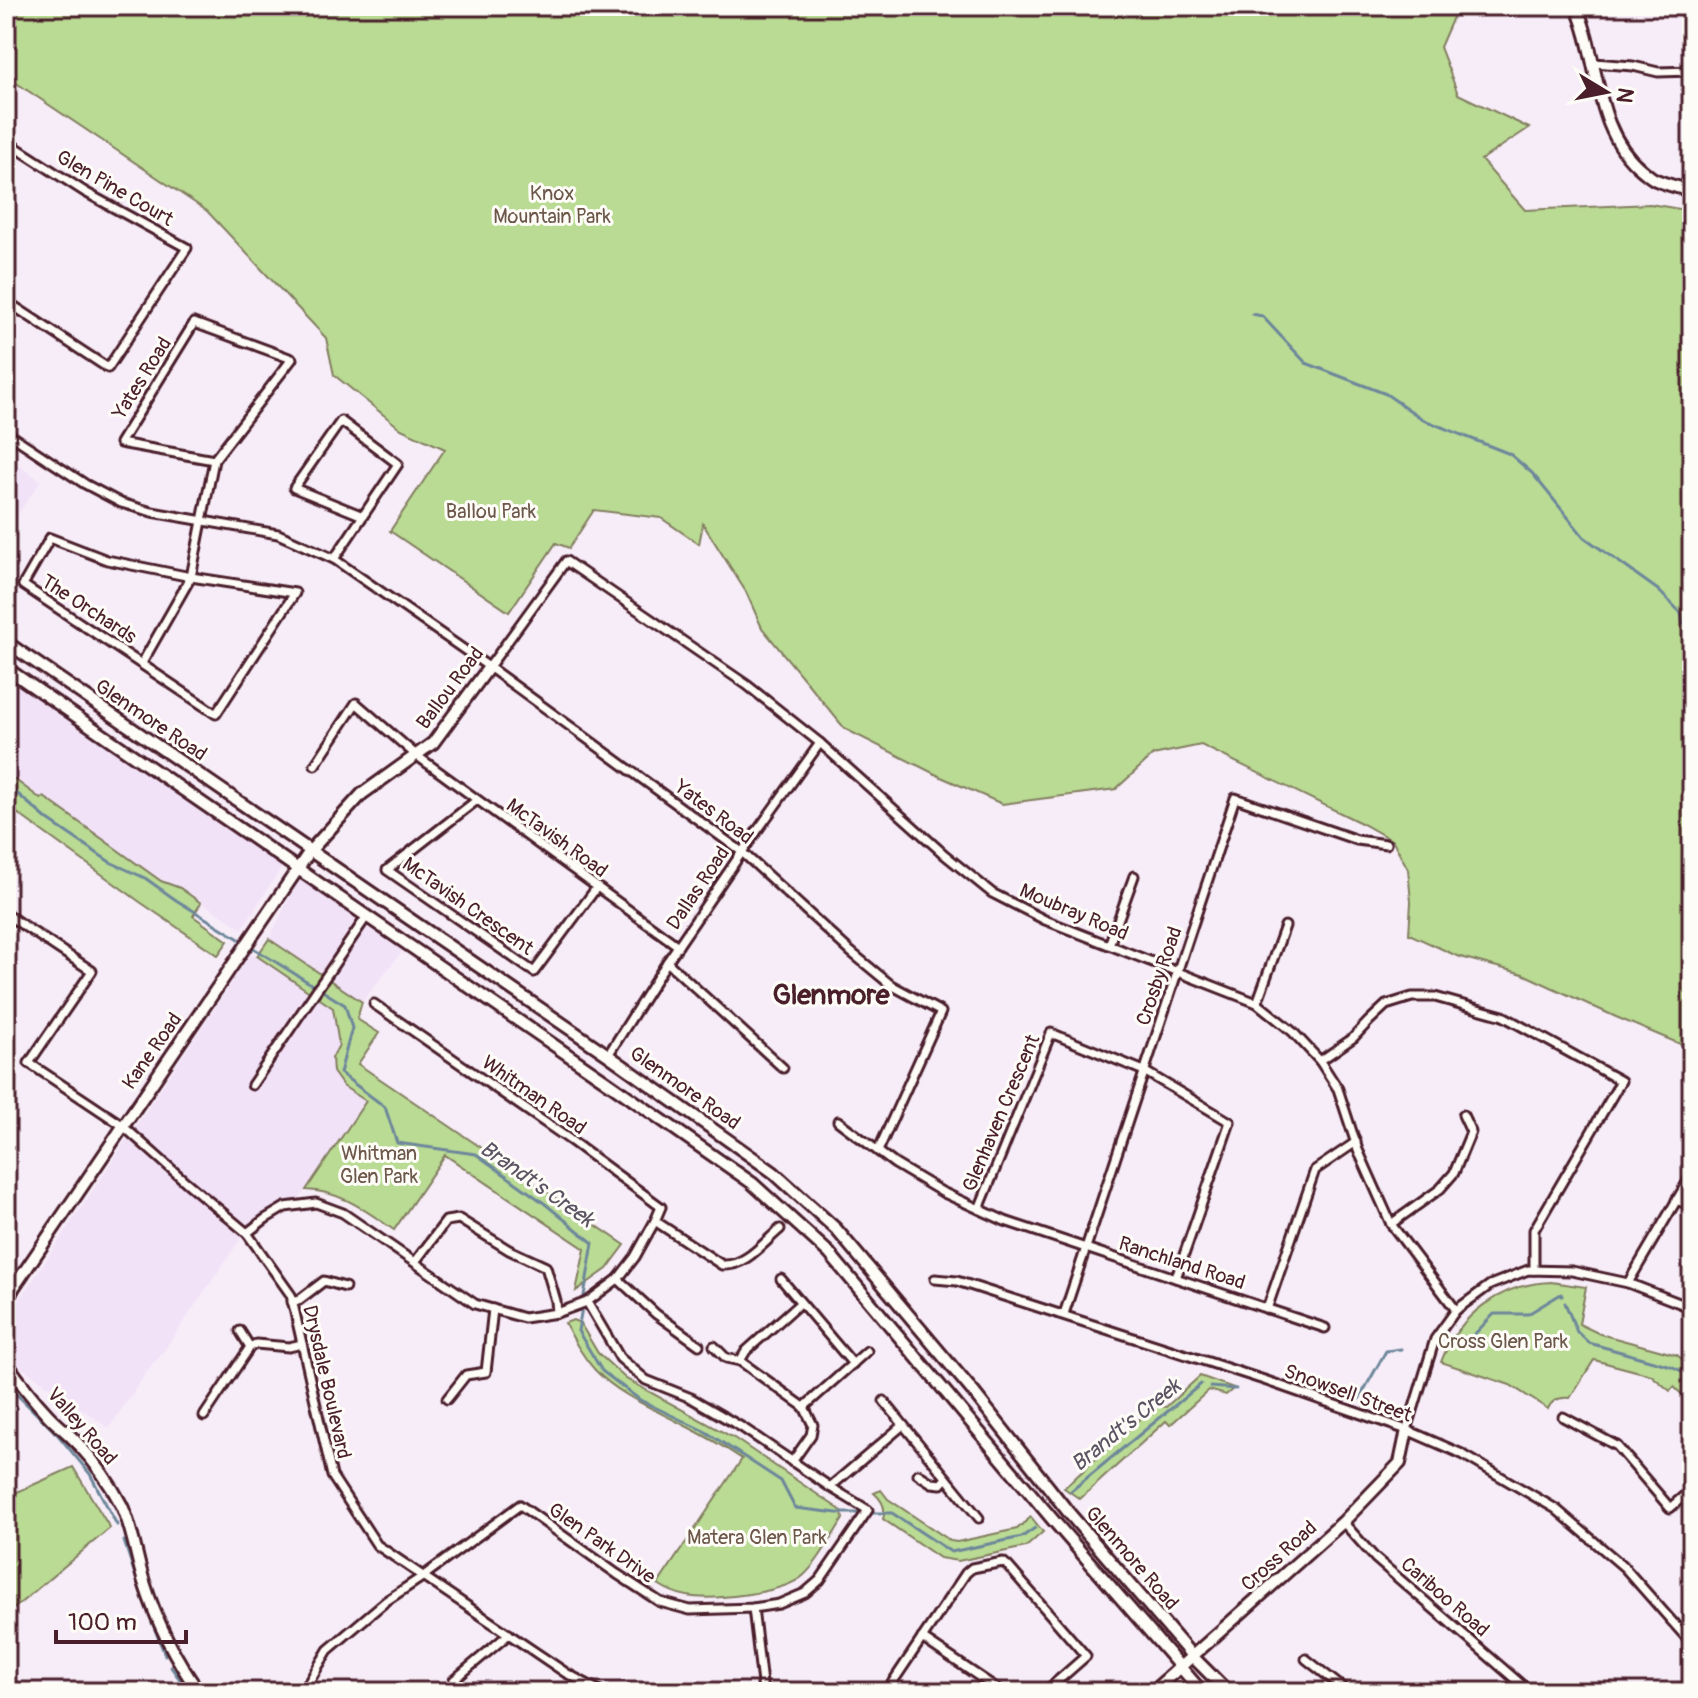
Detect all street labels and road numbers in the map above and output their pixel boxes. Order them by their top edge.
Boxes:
street label: Glen Pine Court [52,144,179,232]
street label: Yates Road [106,332,177,425]
street label: The Orchards [37,569,141,649]
street label: Ballou Road [411,642,489,734]
street label: Glenmore Road [90,673,212,767]
street label: Yates Road [669,774,758,850]
street label: McTavish Road [501,793,613,883]
street label: Dallas Road [661,841,735,935]
street label: McTavish Crescent [398,851,539,961]
street label: Moubray Road [1016,878,1132,946]
street label: Crosby Road [1130,923,1188,1029]
street label: Kane Road [117,1008,187,1094]
street label: Glenhaven Crescent [957,1030,1046,1195]
street label: Glenmore Road [625,1041,745,1135]
street label: Whitman Road [477,1050,591,1140]
street label: Ranchland Road [1116,1231,1248,1295]
street label: Drysdale Boulevard [297,1303,357,1461]
street label: Snowsell Street [1281,1358,1416,1428]
street label: Valley Road [41,1382,123,1470]
street label: Glen Park Drive [544,1497,660,1589]
street label: Glenmore Road [1080,1501,1184,1615]
street label: Cross Road [1236,1515,1322,1597]
street label: Cariboo Road [1396,1552,1494,1642]

